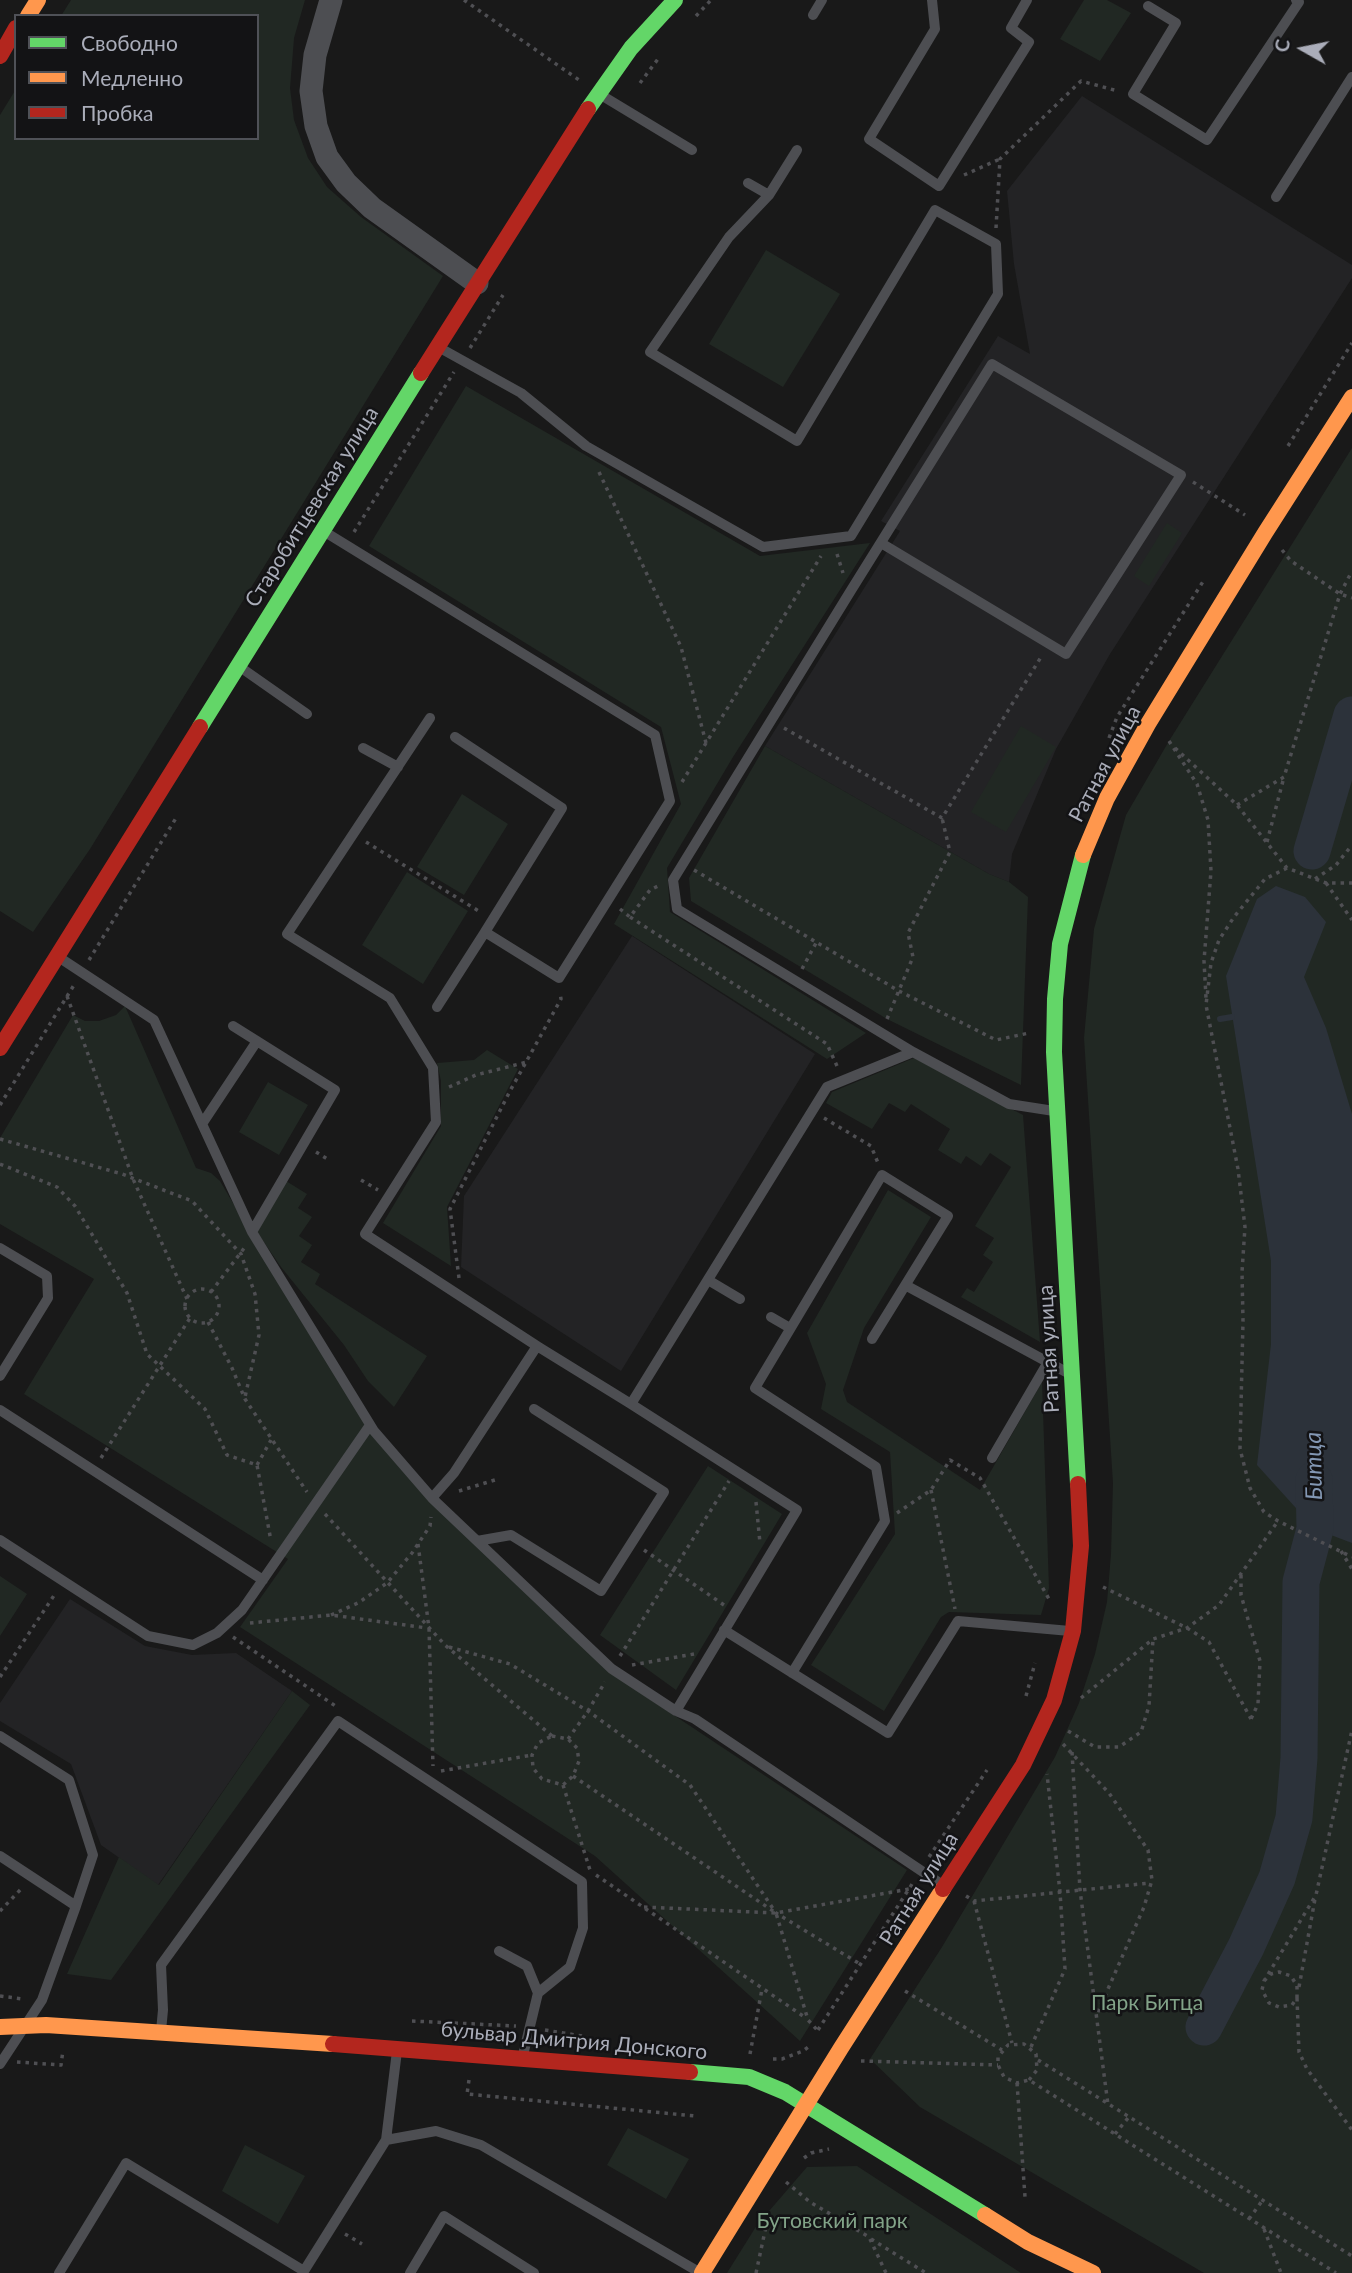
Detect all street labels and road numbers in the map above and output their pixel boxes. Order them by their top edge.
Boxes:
street label: Старобитцевская улица [240,402,384,612]
street label: Ратная улица [1064,701,1146,827]
street label: Ратная улица [1033,1284,1065,1414]
street label: Ратная улица [874,1828,964,1950]
street label: бульвар Дмитрия Донского [440,2017,708,2065]

